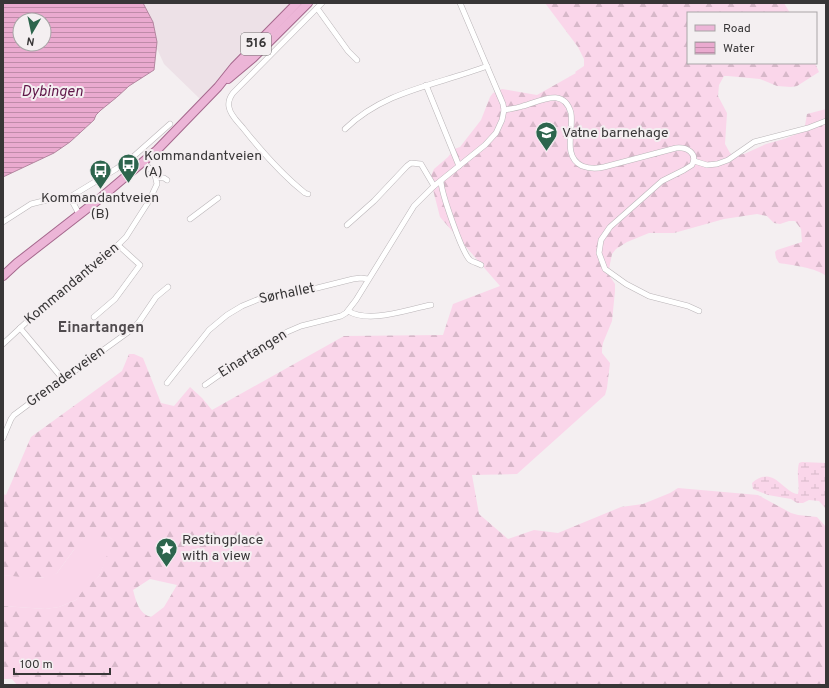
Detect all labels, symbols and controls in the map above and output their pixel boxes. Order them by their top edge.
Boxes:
north arrow [12,12,52,52]
legend [687,12,817,64]
text: Road [723,21,751,37]
text: N [26,33,36,48]
road number: 516 [241,33,271,55]
text: Water [723,41,755,57]
water label: Dybingen [21,83,83,102]
school or university icon: Vatne barnehage [533,120,559,153]
place label: Vatne barnehage [562,125,668,142]
place label: Kommandantveien (A) [144,148,262,181]
bus stop icon: Kommandantveien (A) [116,151,142,184]
bus stop icon: Kommandantveien (B) [87,157,113,190]
place label: Kommandantveien (B) [41,190,159,223]
street label: Kommandantveien [21,240,123,328]
street label: Sørhallet [258,280,316,308]
district label: Einartangen [58,319,144,338]
street label: Einartangen [216,326,290,382]
street label: Grenaderveien [23,343,109,411]
place label: Restingplace with a view [182,532,263,565]
place icon: Restingplace with a view [154,535,180,568]
scale bar [14,650,110,676]
text: 100 m [20,657,53,673]

